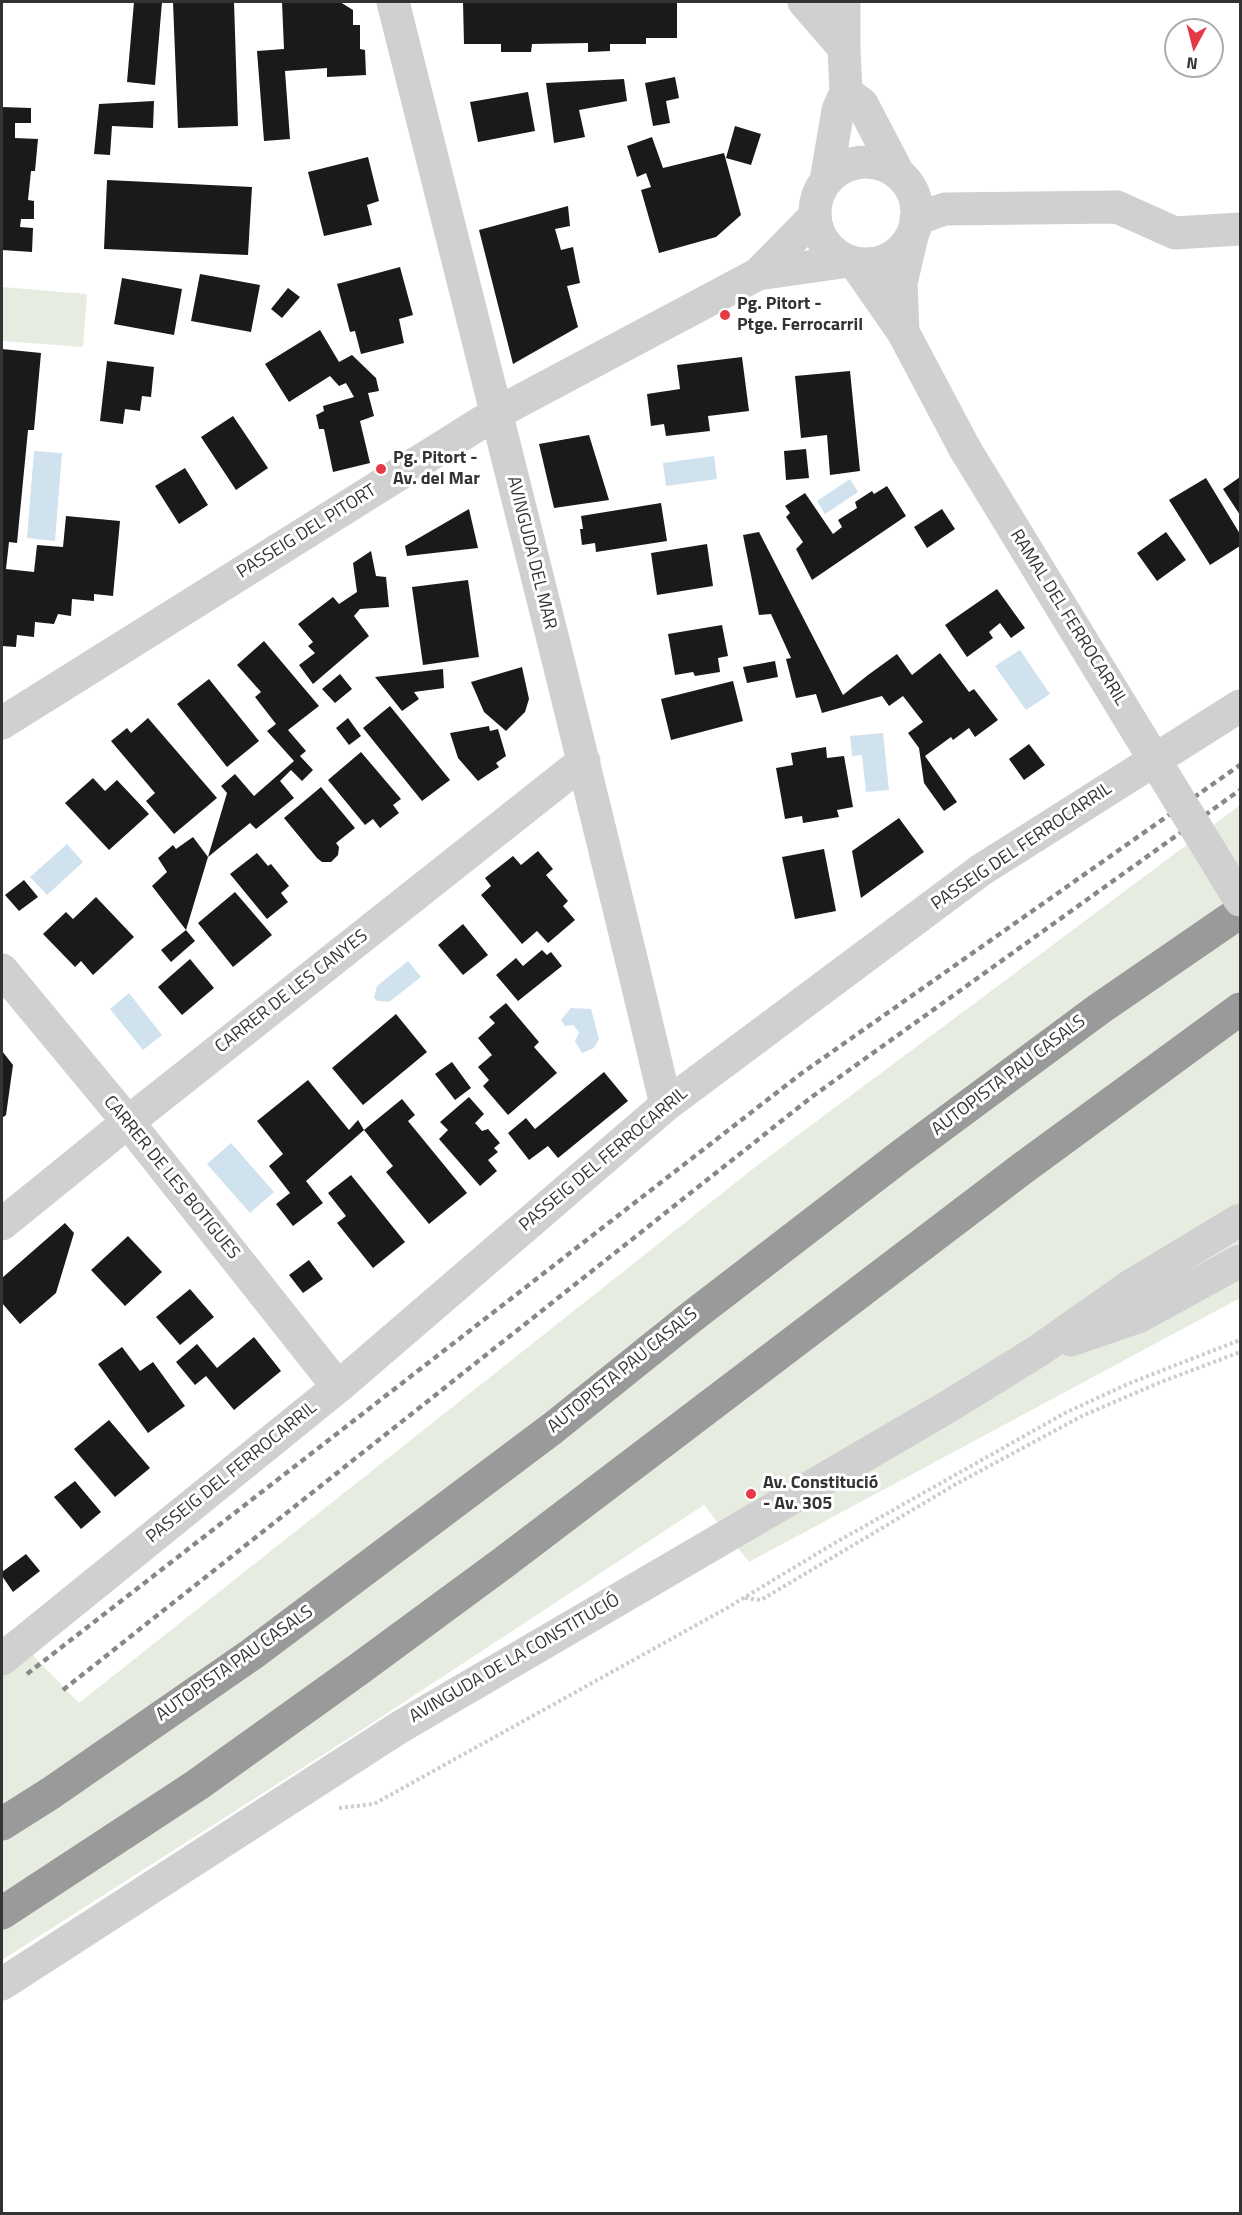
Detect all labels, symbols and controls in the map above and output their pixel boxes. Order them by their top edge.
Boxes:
north arrow [1164,18,1224,78]
text: N [1185,51,1199,76]
place label: Pg. Pitort - Ptge. Ferrocarril [737,294,863,336]
marker: Pg. Pitort - Ptge. Ferrocarril [718,308,732,322]
place label: Pg. Pitort - Av. del Mar [393,448,480,490]
marker: Pg. Pitort - Av. del Mar [374,462,388,476]
street label: AVINGUDA DEL MAR [502,474,560,632]
street label: PASSEIG DEL PITORT [233,480,381,584]
street label: RAMAL DEL FERROCARRIL [1005,526,1131,710]
street label: PASSEIG DEL FERROCARRIL [928,778,1116,916]
street label: CARRER DE LES CANYES [211,926,373,1058]
street label: AUTOPISTA PAU CASALS [928,1011,1090,1141]
street label: PASSEIG DEL FERROCARRIL [515,1083,693,1237]
street label: CARRER DE LES BOTIGUES [98,1092,244,1264]
street label: AUTOPISTA PAU CASALS [544,1304,702,1438]
street label: PASSEIG DEL FERROCARRIL [142,1398,322,1548]
place label: Av. Constitució - Av. 305 [763,1473,878,1516]
marker: Av. Constitució - Av. 305 [744,1487,758,1501]
street label: AVINGUDA DE LA CONSTITUCIÓ [406,1590,624,1728]
street label: AUTOPISTA PAU CASALS [152,1602,318,1726]

